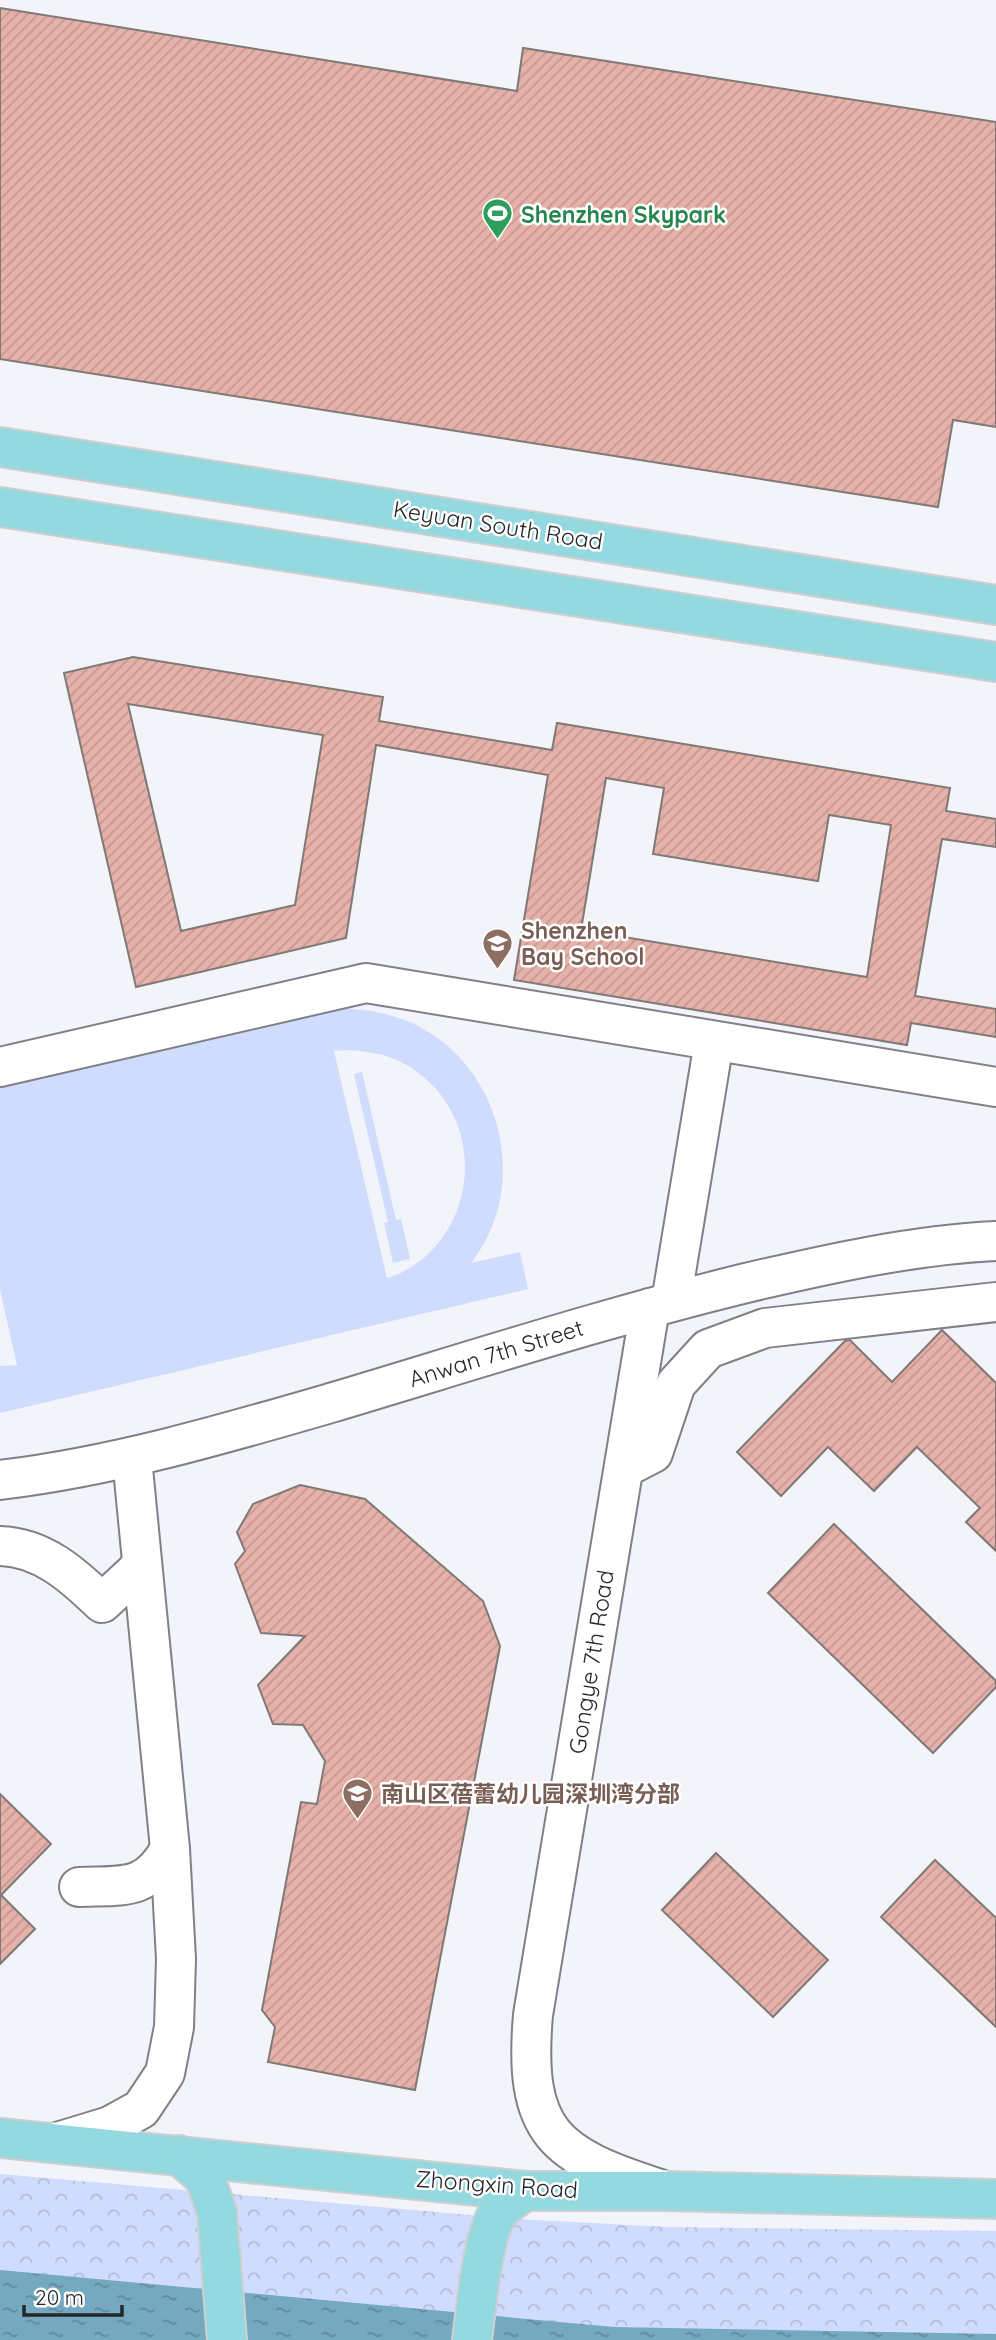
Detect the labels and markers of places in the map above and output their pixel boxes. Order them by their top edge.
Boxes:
sports icon: Shenzhen Skypark [481,197,515,241]
place label: Shenzhen Skypark [521,200,726,229]
place label: Shenzhen Bay School [521,916,645,971]
school or university icon: Shenzhen Bay School [481,926,515,970]
school or university icon: 南山区蓓蕾幼儿园深圳湾分部 [341,1776,375,1820]
place label: 南山区蓓蕾幼儿园深圳湾分部 [381,1779,680,1808]

